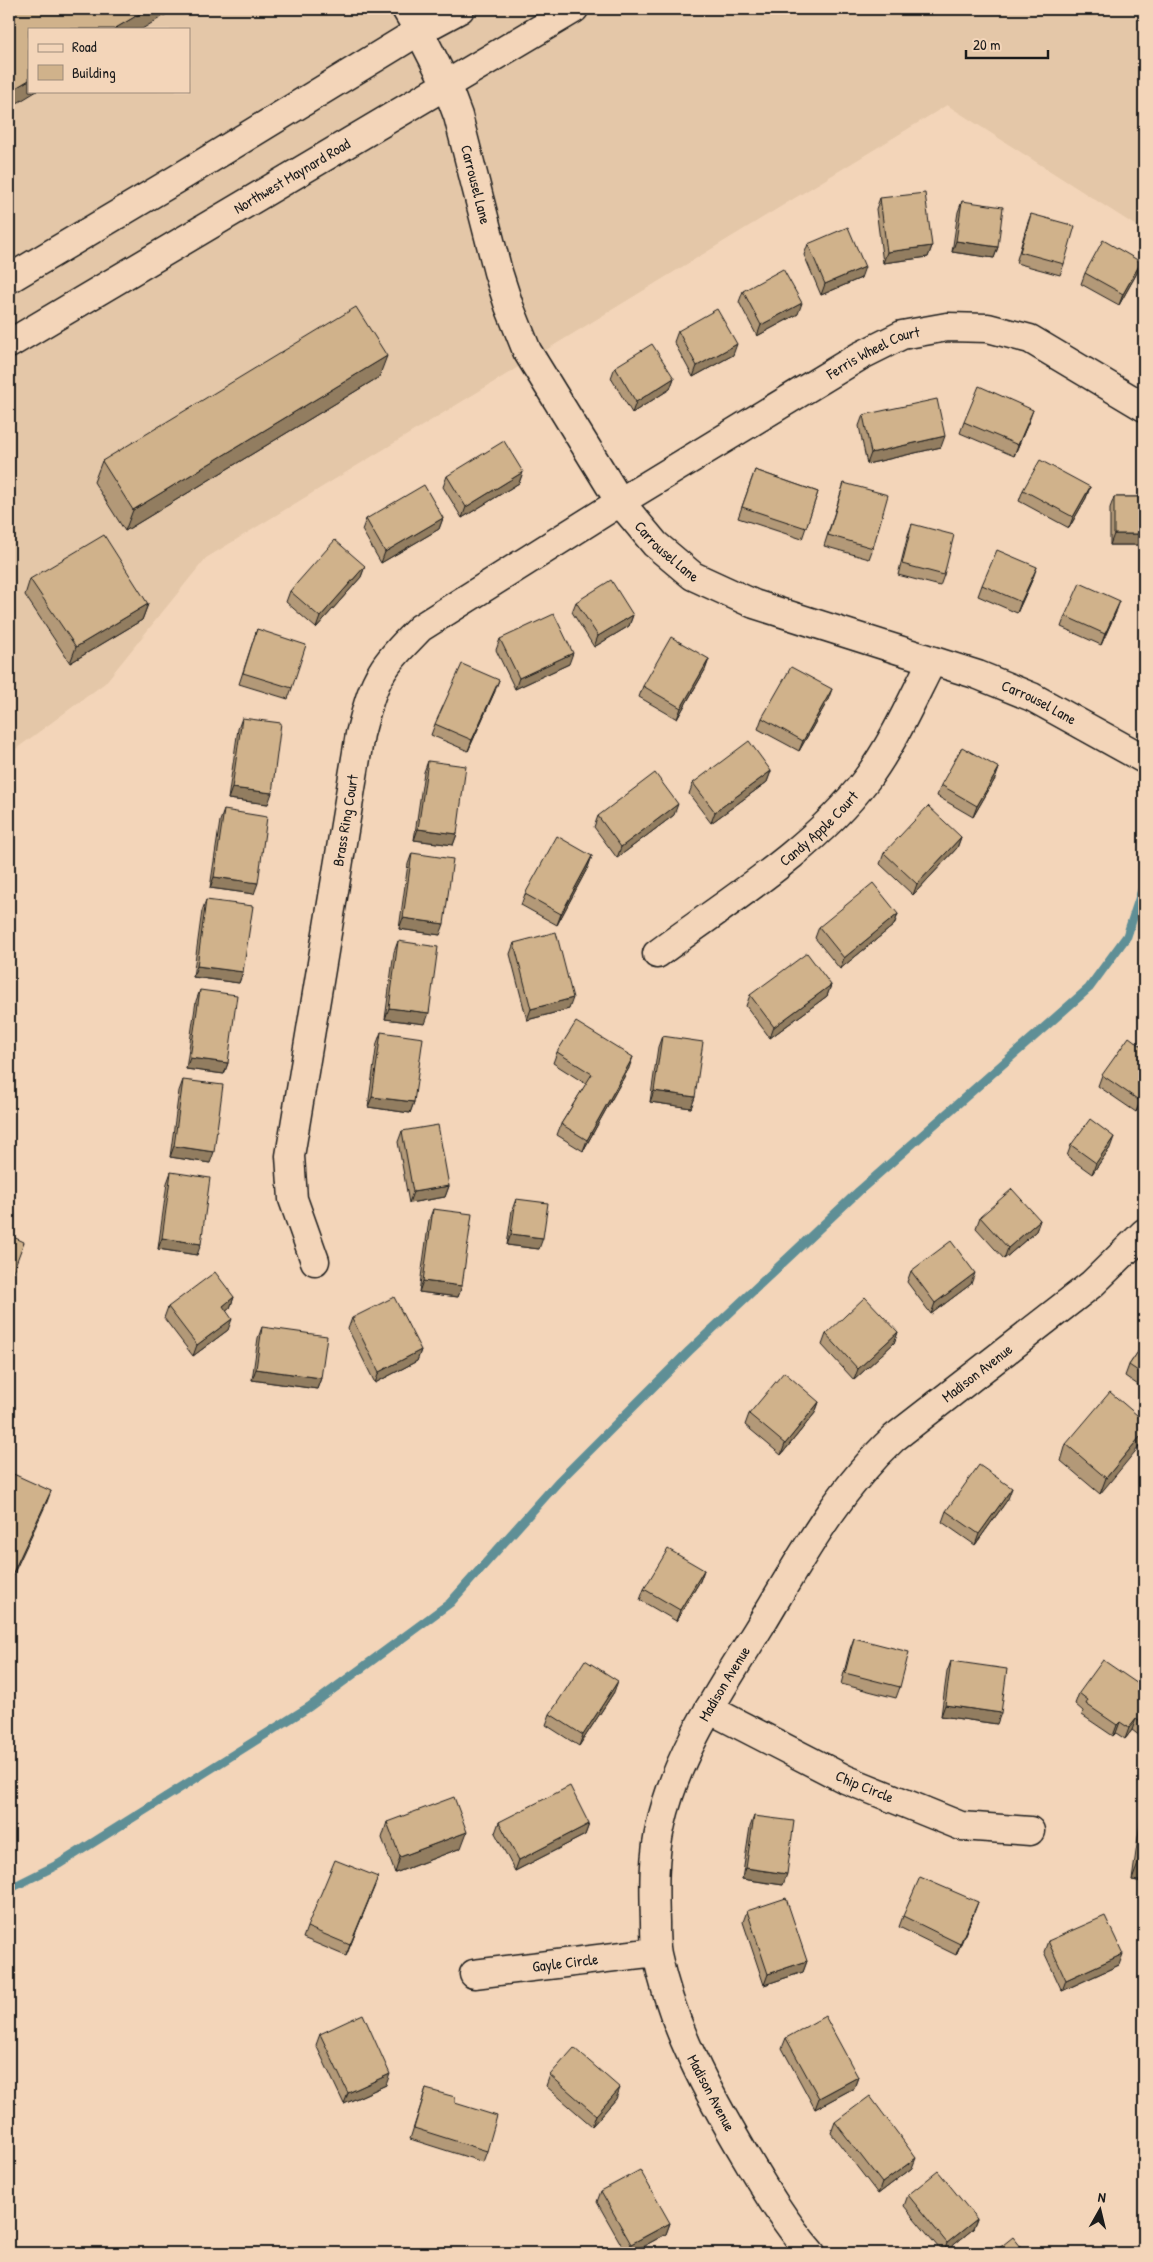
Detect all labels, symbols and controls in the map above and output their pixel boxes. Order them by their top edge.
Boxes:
legend [28,28,190,92]
scale bar [966,28,1048,60]
text: 20 m [973,34,1000,55]
text: Road [72,36,97,57]
text: Building [72,62,116,83]
street label: Northwest Maynard Road [230,133,354,219]
street label: Carrousel Lane [456,143,496,226]
street label: Ferris Wheel Court [822,321,922,384]
street label: Carrousel Lane [630,516,702,587]
street label: Carrousel Lane [998,675,1080,730]
street label: Brass Ring Court [327,772,363,868]
street label: Candy Apple Court [775,786,863,871]
street label: Madison Avenue [937,1339,1017,1407]
street label: Madison Avenue [693,1642,755,1725]
street label: Chip Circle [832,1765,897,1808]
street label: Gayle Circle [531,1948,599,1977]
street label: Madison Avenue [682,2051,740,2135]
north arrow [1076,2184,1126,2234]
text: N [1097,2187,1107,2207]

